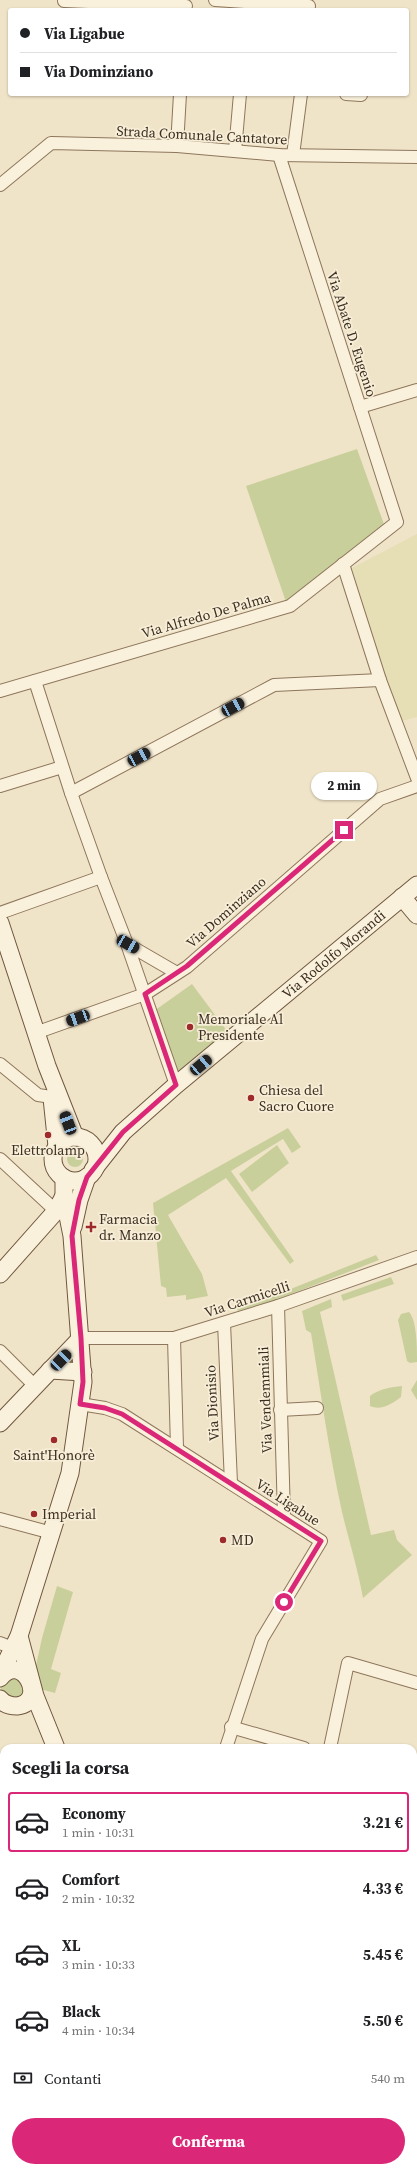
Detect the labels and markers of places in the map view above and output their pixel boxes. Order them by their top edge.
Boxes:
place label: Memoriale Al Presidente [198,1009,283,1045]
marker: Memoriale Al Presidente [185,1022,195,1032]
place label: Chiesa del Sacro Cuore [259,1080,334,1116]
marker: Chiesa del Sacro Cuore [246,1093,256,1103]
marker: Elettrolamp [43,1130,53,1140]
place label: Elettrolamp [11,1140,85,1160]
place label: Farmacia dr. Manzo [99,1209,161,1245]
marker: Farmacia dr. Manzo [86,1222,96,1232]
marker: Saint'Honorè [49,1435,59,1445]
place label: Saint'Honorè [13,1445,95,1465]
place label: Imperial [42,1504,96,1524]
marker: Imperial [29,1509,39,1519]
place label: MD [231,1530,254,1550]
marker: MD [218,1535,228,1545]

